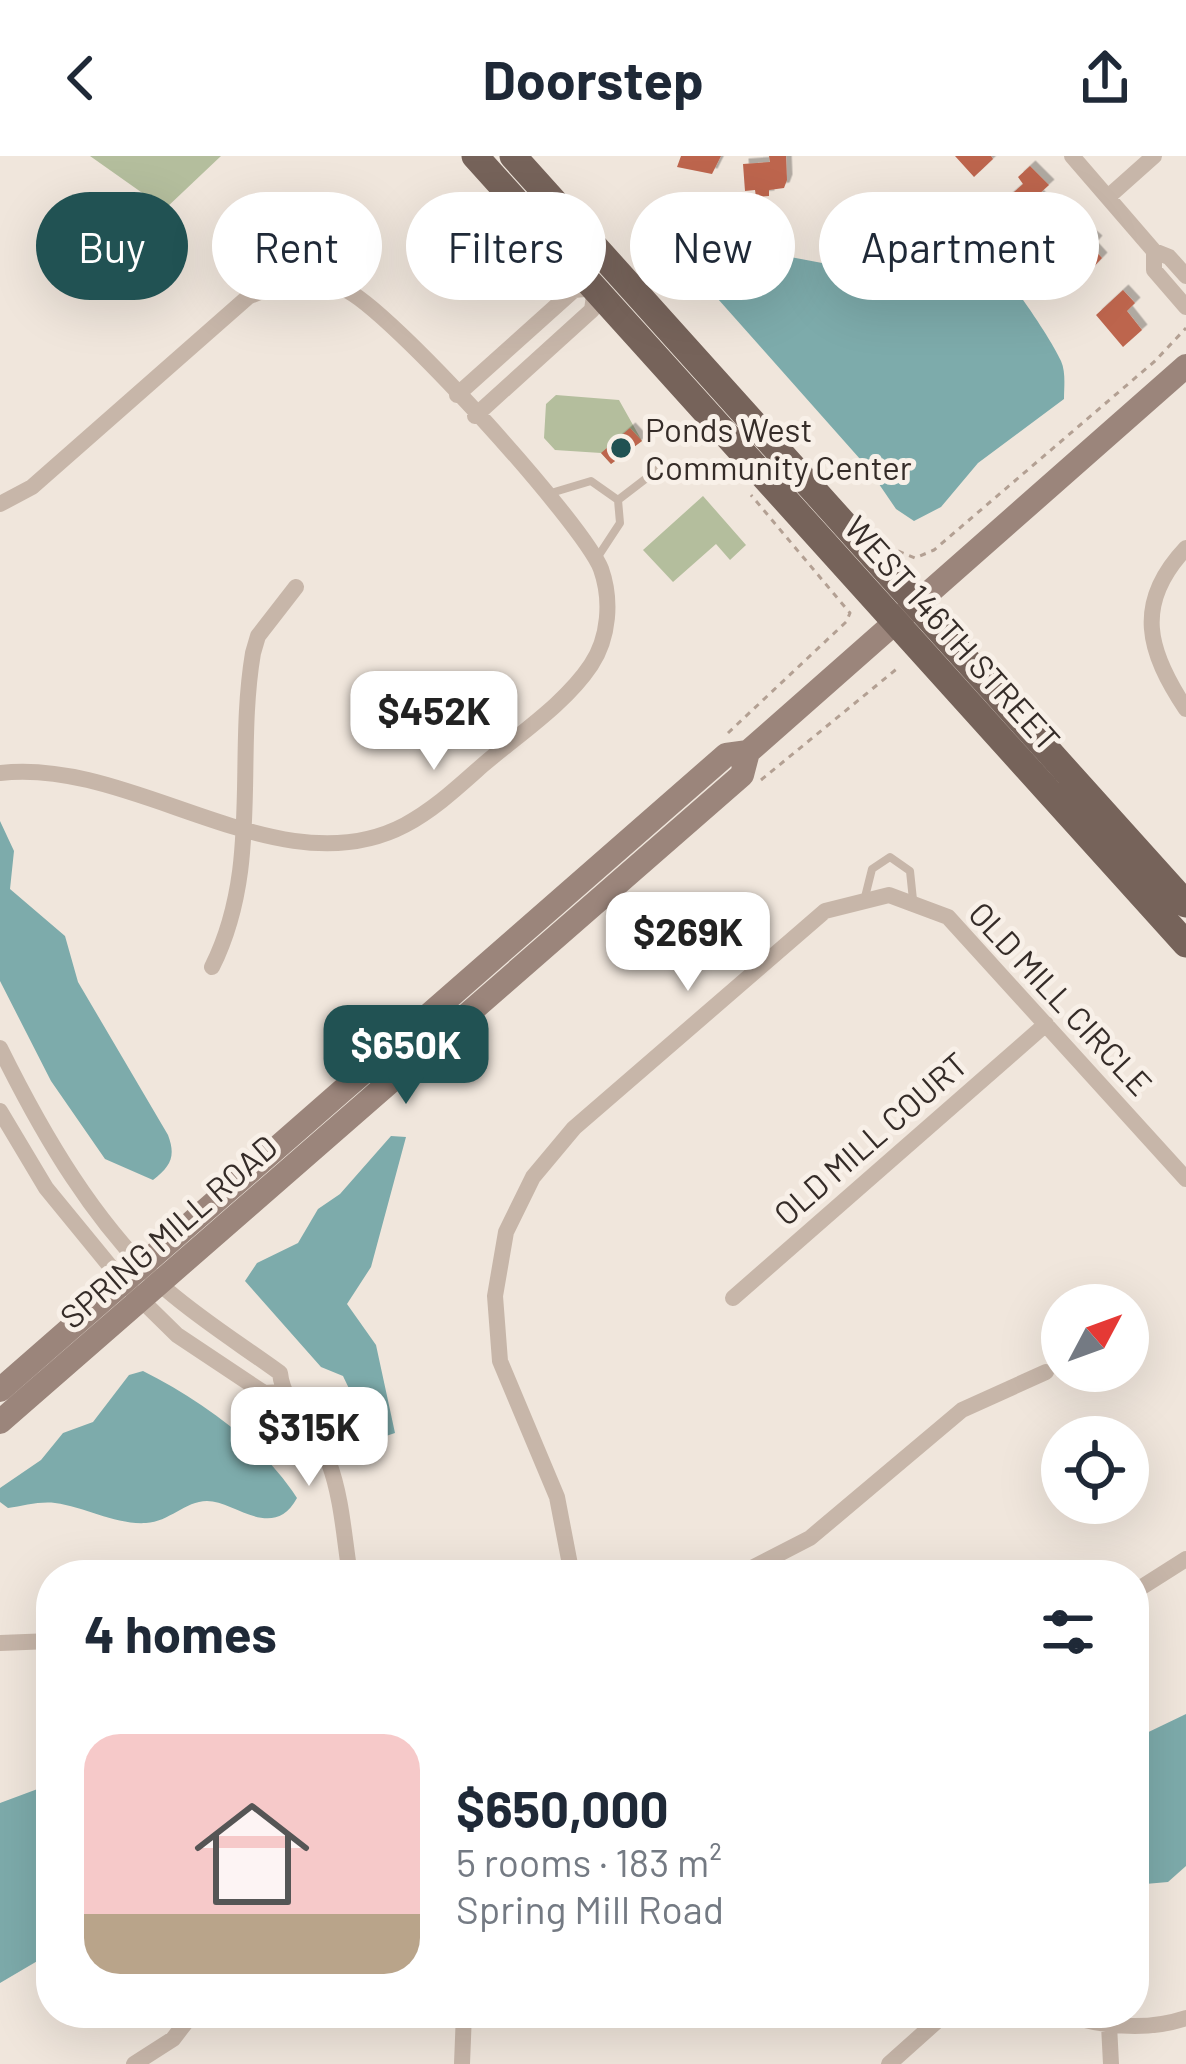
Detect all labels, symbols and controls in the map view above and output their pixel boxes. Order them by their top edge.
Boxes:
icon: back [48,45,114,111]
icon: share [1072,45,1138,111]
text: Doorstep [482,46,704,111]
chip: Buy [36,192,188,300]
chip: Rent [212,192,382,300]
chip: Filters [406,192,606,300]
chip: New [630,192,795,300]
chip: Apartment [819,192,1099,300]
place label: Ponds West Community Center [645,409,912,487]
marker: Ponds West Community Center [608,435,634,461]
street label: WEST 146TH STREET [837,507,1069,759]
pin: $452K [350,671,518,773]
text: $452K [377,686,491,733]
pin: $269K [604,892,772,994]
street label: OLD MILL CIRCLE [961,893,1161,1103]
text: $269K [633,907,743,954]
pin: $650K [322,1005,490,1107]
text: $650K [351,1020,461,1067]
street label: OLD MILL COURT [765,1043,975,1233]
street label: SPRING MILL ROAD [51,1126,285,1336]
north arrow [1041,1284,1149,1392]
map controls [1041,1284,1149,1524]
pin: $315K [225,1387,393,1489]
text: $315K [258,1402,360,1449]
button: locate [1041,1416,1149,1524]
icon: filters [1035,1599,1101,1665]
text: 4 homes [84,1602,277,1663]
text: $650,000 [456,1777,669,1838]
icon: home [180,1782,324,1926]
text: 5 rooms · 183 m² [456,1838,722,1885]
text: Spring Mill Road [456,1885,724,1932]

